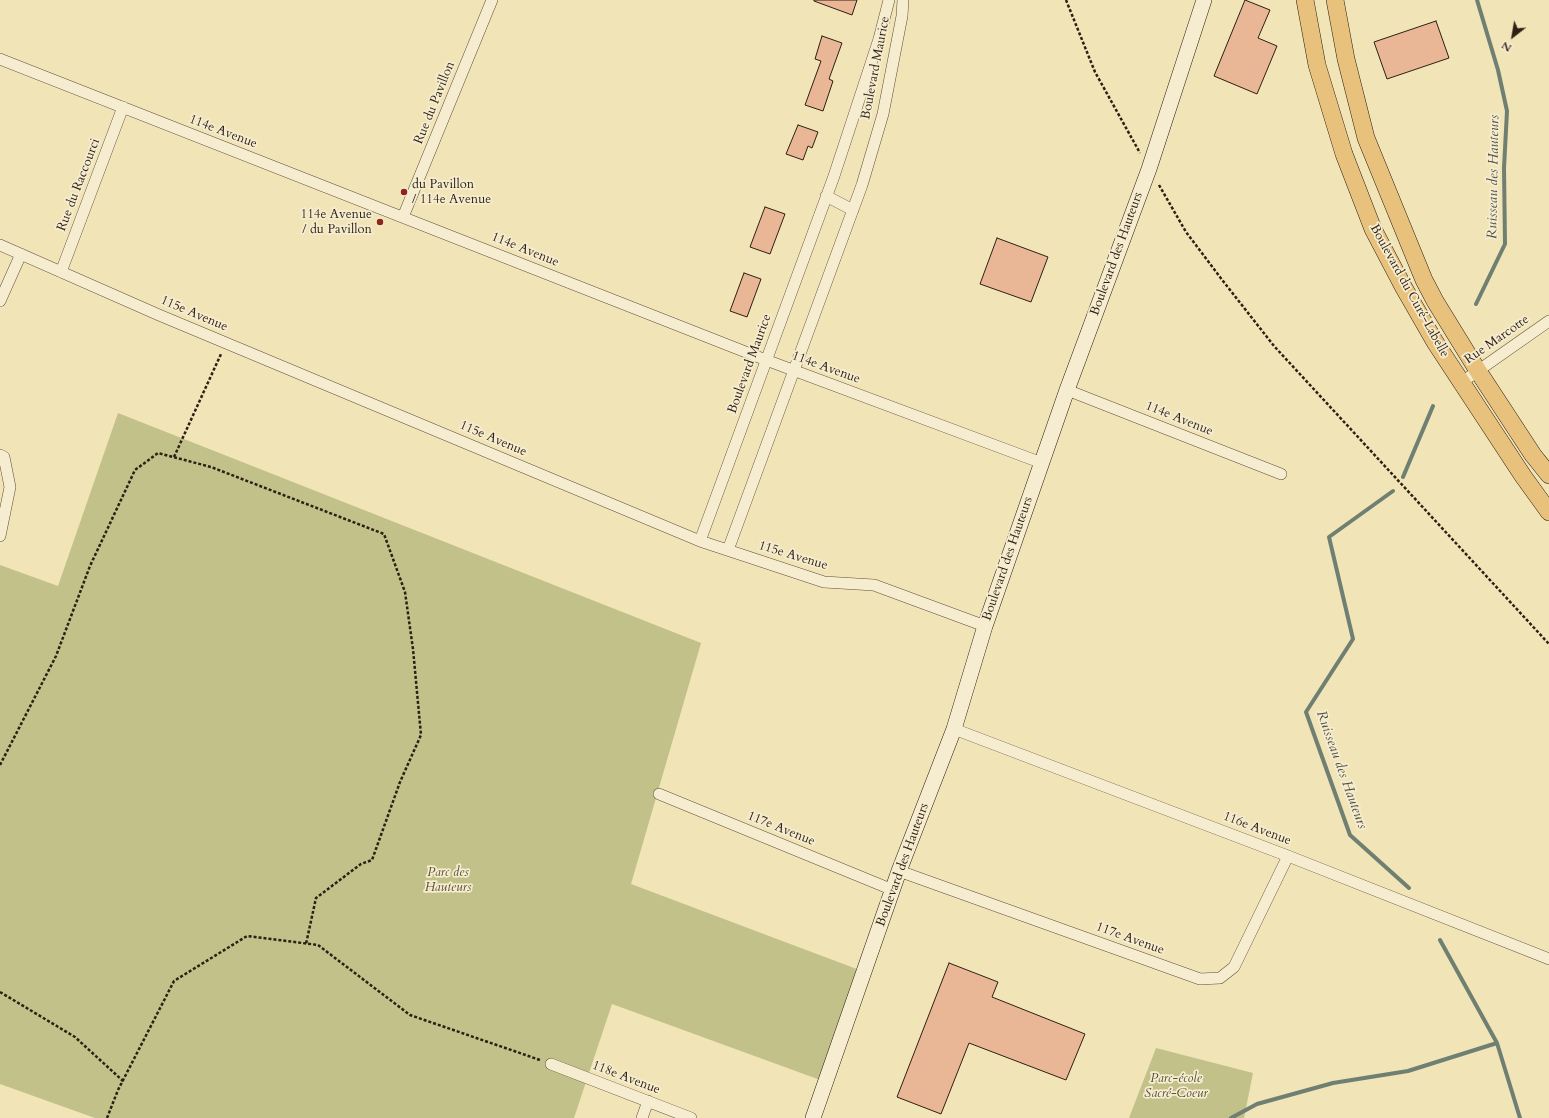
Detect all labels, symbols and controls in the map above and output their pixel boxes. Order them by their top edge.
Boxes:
street label: Boulevard Maurice [858,15,894,121]
north arrow [1493,16,1533,56]
text: N [1499,38,1515,56]
street label: Rue du Pavillon [411,59,459,147]
street label: 114e Avenue [187,112,259,152]
water label: Ruisseau des Hauteurs [1485,115,1503,239]
street label: Rue du Raccourci [54,136,104,234]
place label: du Pavillon / 114e Avenue [412,177,491,208]
marker: du Pavillon / 114e Avenue [399,187,409,197]
street label: Boulevard des Hauteurs [1087,190,1147,318]
place label: 114e Avenue / du Pavillon [300,207,372,238]
marker: 114e Avenue / du Pavillon [375,217,385,227]
street label: Boulevard du Curé-Labelle [1366,222,1452,360]
street label: 114e Avenue [489,229,561,271]
street label: 115e Avenue [158,293,230,335]
street label: Boulevard Maurice [725,312,775,416]
street label: Rue Marcotte [1462,312,1532,368]
street label: 114e Avenue [790,348,862,388]
street label: 114e Avenue [1143,398,1215,440]
street label: 115e Avenue [457,418,529,460]
street label: Boulevard des Hauteurs [979,495,1037,623]
street label: 115e Avenue [757,538,829,574]
water label: Ruisseau des Hauteurs [1312,709,1370,831]
street label: Boulevard des Hauteurs [873,801,933,929]
street label: 117e Avenue [745,808,817,850]
street label: 116e Avenue [1221,809,1293,849]
park label: Parc des Hauteurs [425,865,471,896]
street label: 117e Avenue [1094,919,1166,959]
street label: 118e Avenue [590,1058,662,1098]
park label: Parc-école Sacré-Coeur [1144,1071,1208,1102]

